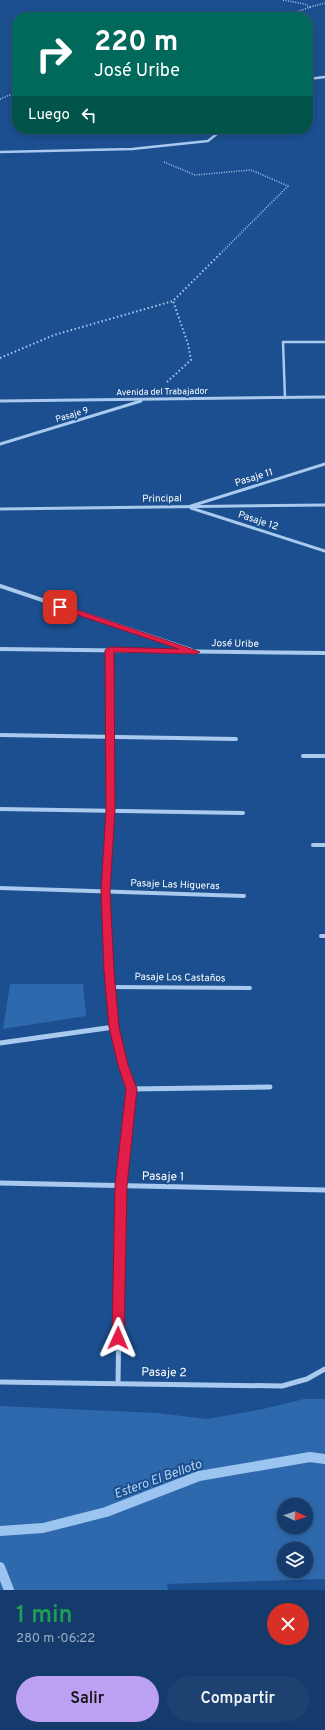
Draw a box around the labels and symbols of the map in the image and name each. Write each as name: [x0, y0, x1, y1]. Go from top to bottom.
street label: Avenida del Trabajador: [116, 386, 208, 398]
street label: Pasaje 9: [54, 405, 90, 425]
street label: Pasaje 11: [233, 466, 275, 490]
street label: Principal: [142, 492, 182, 506]
street label: Pasaje 12: [236, 508, 280, 534]
pin: [43, 590, 77, 624]
street label: José Uribe: [211, 637, 259, 651]
street label: Pasaje Las Higueras: [130, 877, 220, 893]
street label: Pasaje Los Castaños: [134, 971, 226, 985]
street label: Pasaje 1: [142, 1169, 184, 1185]
position arrow: [97, 1317, 139, 1359]
street label: Pasaje 2: [141, 1365, 187, 1381]
water label: Estero El Belloto: [112, 1457, 204, 1503]
north arrow: [277, 1498, 313, 1534]

